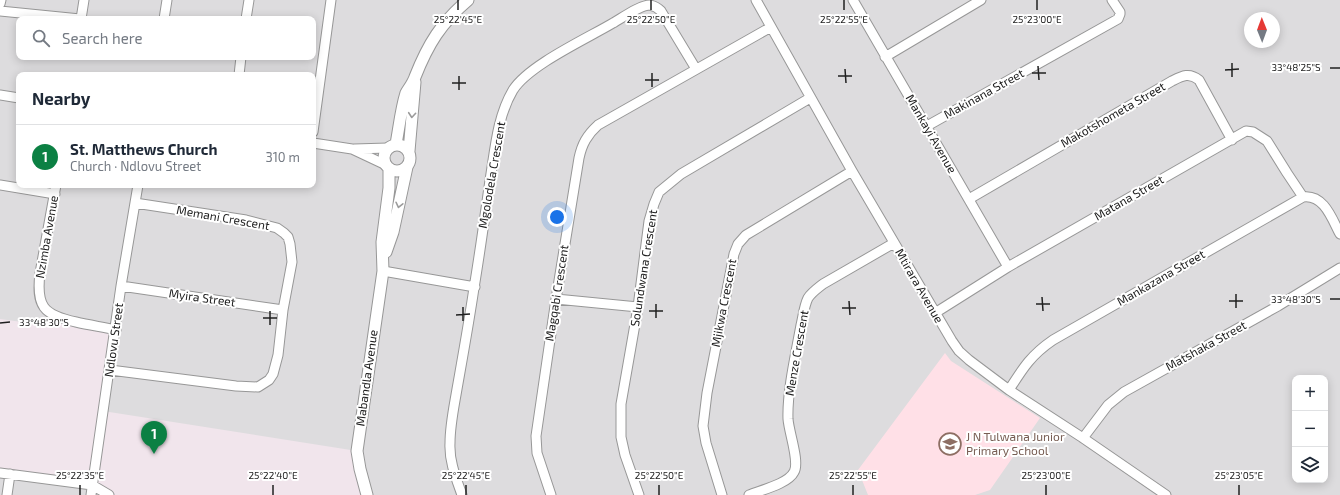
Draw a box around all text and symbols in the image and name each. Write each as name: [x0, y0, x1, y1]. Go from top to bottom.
north arrow: [1244, 12, 1280, 48]
text: 25°22'45"E: [434, 13, 483, 25]
text: 25°22'50"E: [627, 13, 676, 25]
text: 25°22'55"E: [820, 13, 868, 25]
text: 25°23'00"E: [1012, 13, 1062, 25]
search box: [16, 16, 316, 60]
icon: search: [30, 27, 52, 49]
text: Search here: [62, 29, 143, 47]
text: 33°48'25"S: [1271, 61, 1321, 73]
street label: Makinana Street: [941, 65, 1026, 121]
street label: Makotshometa Street: [1058, 78, 1168, 150]
text: Nearby: [32, 88, 90, 108]
street label: Mankayi Avenue: [904, 92, 960, 175]
one-way arrow: [408, 112, 417, 118]
street label: Mgolodela Crescent: [475, 120, 507, 229]
text: St. Matthews Church: [70, 140, 217, 158]
text: 1: [42, 149, 48, 165]
text: 310 m: [265, 149, 300, 165]
text: Church · Ndlovu Street: [70, 158, 201, 174]
street label: Matana Street: [1091, 171, 1166, 223]
street label: Nzimba Avenue: [32, 194, 60, 279]
street label: Memani Crescent: [175, 202, 271, 232]
one-way arrow: [395, 202, 403, 208]
your location: [547, 207, 567, 227]
street label: Solundwana Crescent: [627, 208, 659, 327]
street label: Magqabi Crescent: [541, 243, 571, 342]
street label: Mtirara Avenue: [893, 246, 947, 325]
street label: Mankazana Street: [1114, 246, 1207, 308]
street label: Mjikwa Crescent: [708, 257, 739, 348]
street label: Myira Street: [168, 285, 237, 309]
text: 33°48'30"S: [1271, 293, 1321, 305]
street label: Ndlovu Street: [101, 301, 125, 378]
street label: Menze Crescent: [782, 308, 811, 397]
text: 33°48'30"S: [19, 316, 69, 328]
street label: Matshaka Street: [1163, 317, 1249, 373]
street label: Mabandla Avenue: [352, 329, 380, 427]
map controls: [1292, 375, 1328, 483]
button: +: [1292, 375, 1328, 411]
button: −: [1292, 411, 1328, 447]
pin: 1: [141, 421, 167, 454]
place label: J N Tulwana Junior Primary School: [966, 429, 1065, 457]
school or university icon: J N Tulwana Junior Primary School: [937, 431, 963, 457]
button: layers: [1292, 447, 1328, 483]
text: 25°22'35"E: [56, 469, 104, 481]
text: 25°22'40"E: [248, 469, 298, 481]
text: 25°22'45"E: [442, 469, 491, 481]
text: 25°22'50"E: [635, 469, 684, 481]
text: 25°22'55"E: [829, 469, 877, 481]
text: 25°23'00"E: [1021, 469, 1071, 481]
text: 25°23'05"E: [1215, 469, 1264, 481]

